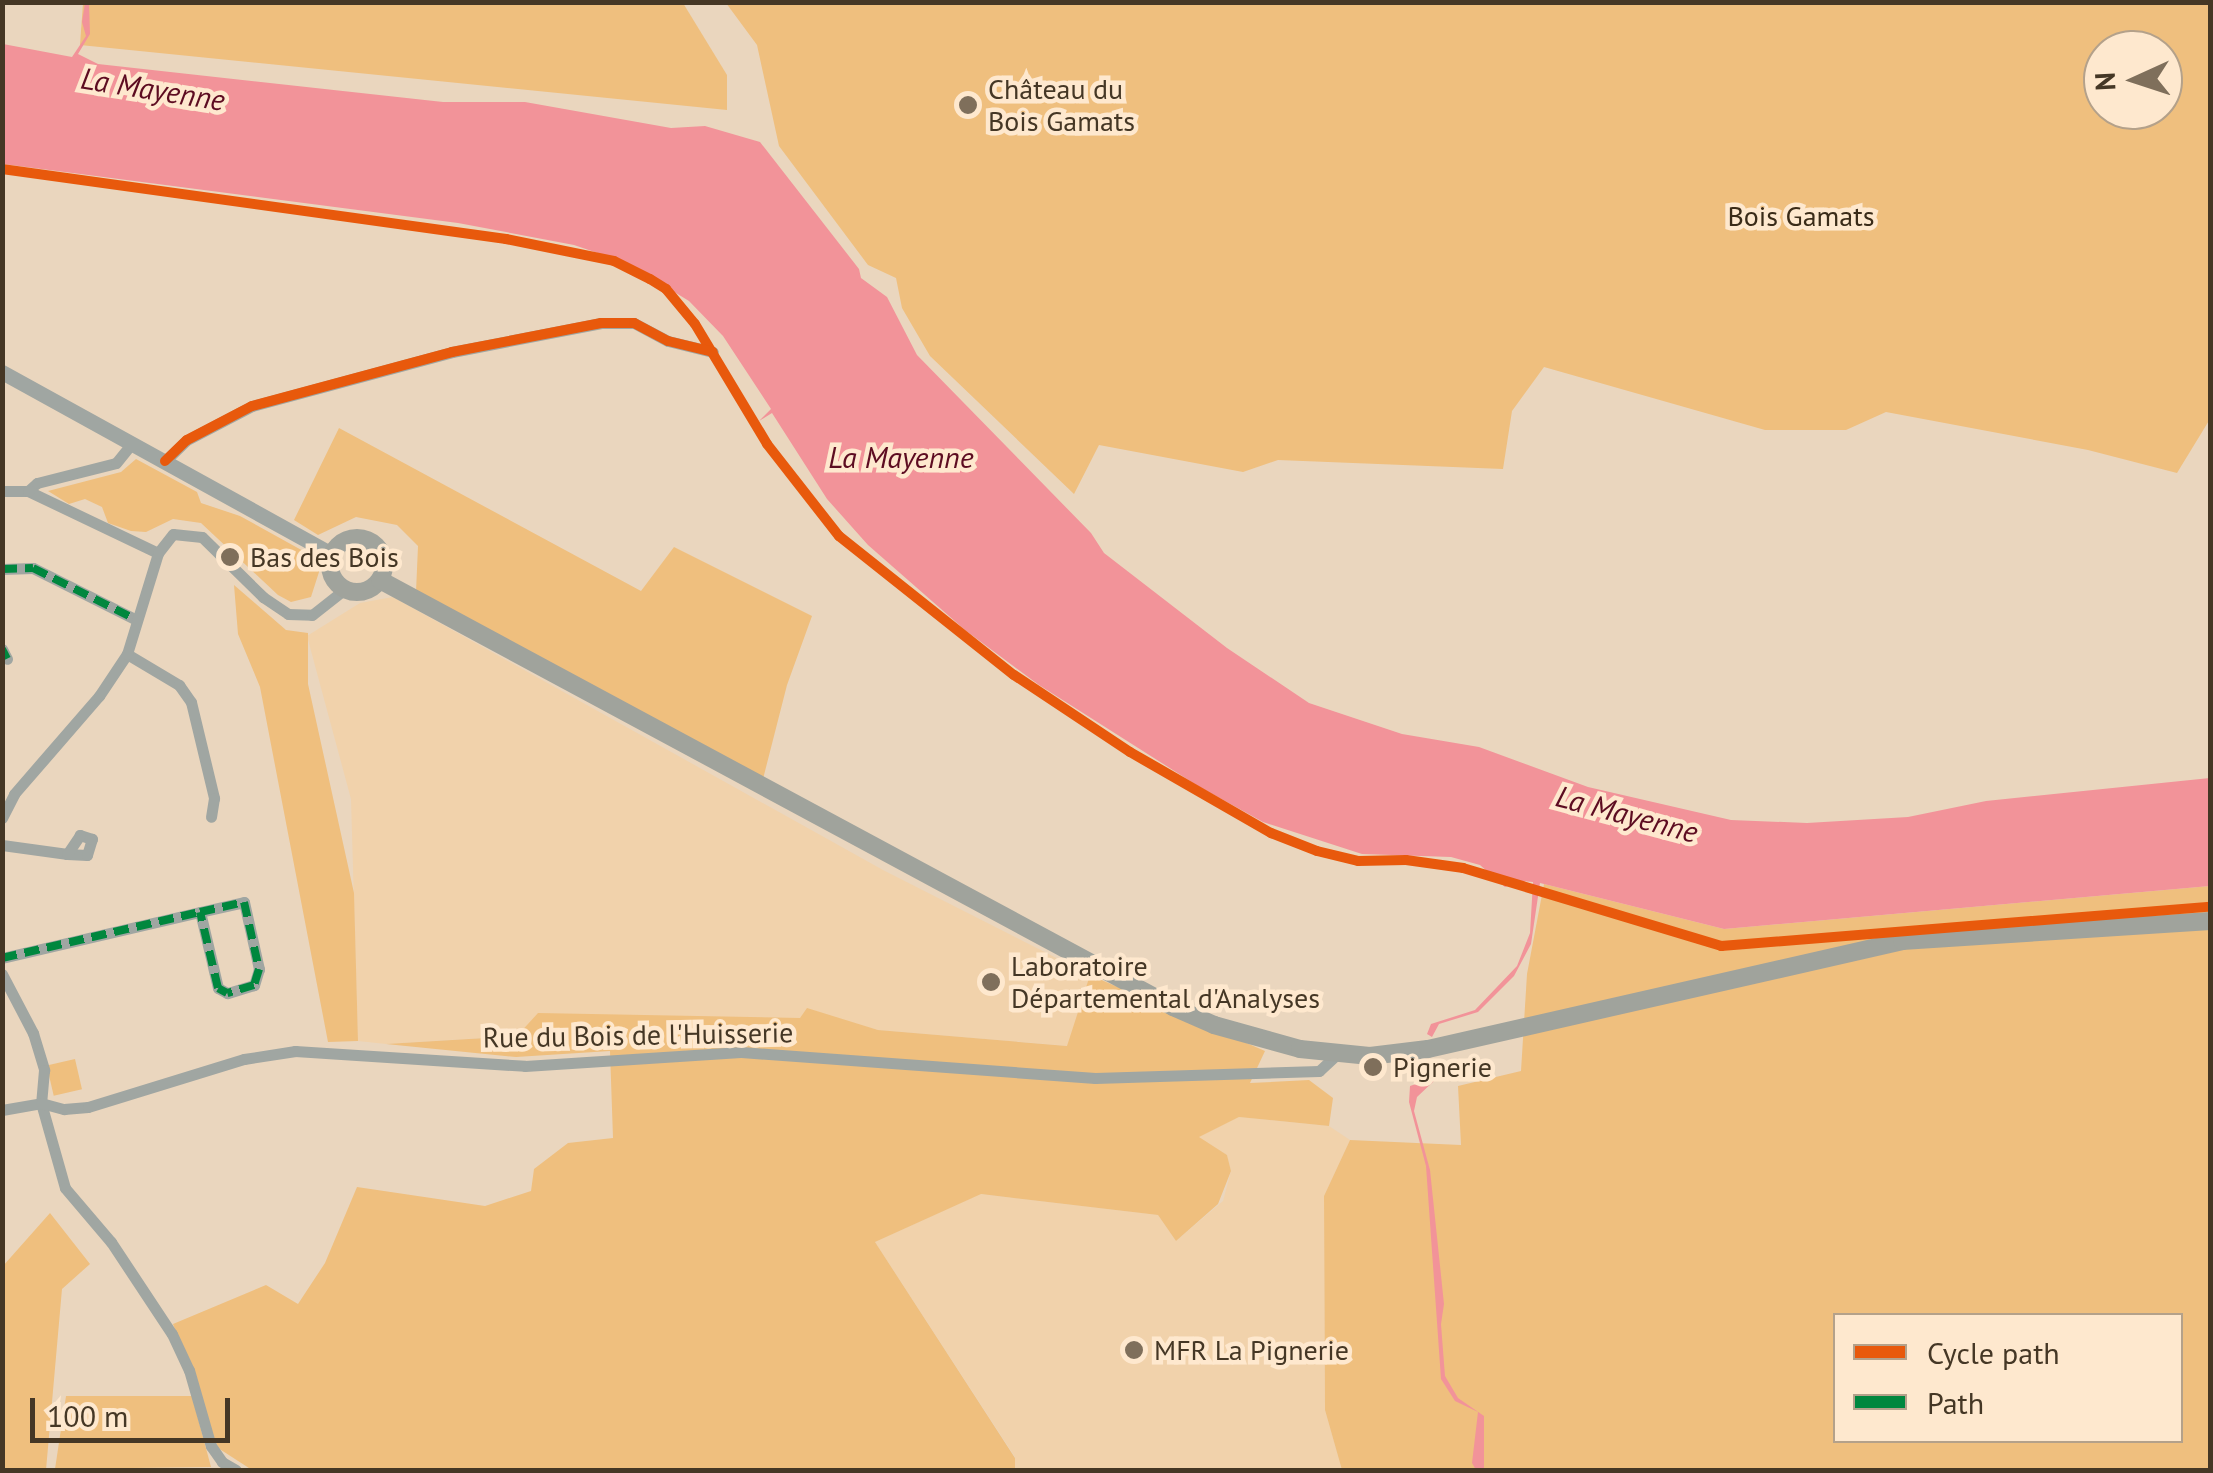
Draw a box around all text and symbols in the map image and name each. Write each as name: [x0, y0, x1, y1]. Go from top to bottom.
north arrow: [2083, 30, 2183, 130]
water label: La Mayenne: [78, 60, 228, 118]
text: N: [2086, 71, 2123, 92]
place label: Château du Bois Gamats: [988, 72, 1135, 138]
marker: Château du Bois Gamats: [957, 94, 979, 116]
park label: Bois Gamats: [1727, 199, 1875, 233]
water label: La Mayenne: [828, 439, 974, 475]
place label: Bas des Bois: [250, 540, 399, 574]
marker: Bas des Bois: [219, 546, 241, 568]
water label: La Mayenne: [1552, 778, 1702, 850]
place label: Laboratoire Départemental d'Analyses: [1011, 949, 1320, 1015]
marker: Laboratoire Départemental d'Analyses: [980, 971, 1002, 993]
street label: Rue du Bois de l'Huisserie: [483, 1015, 793, 1055]
place label: Pignerie: [1393, 1050, 1492, 1084]
marker: Pignerie: [1362, 1056, 1384, 1078]
legend: [1833, 1313, 2183, 1443]
place label: MFR La Pignerie: [1154, 1333, 1349, 1367]
text: Cycle path: [1927, 1333, 2060, 1372]
marker: MFR La Pignerie: [1123, 1339, 1145, 1361]
scale bar: [35, 1378, 235, 1440]
text: Path: [1927, 1383, 1984, 1422]
text: 100 m: [47, 1396, 128, 1435]

